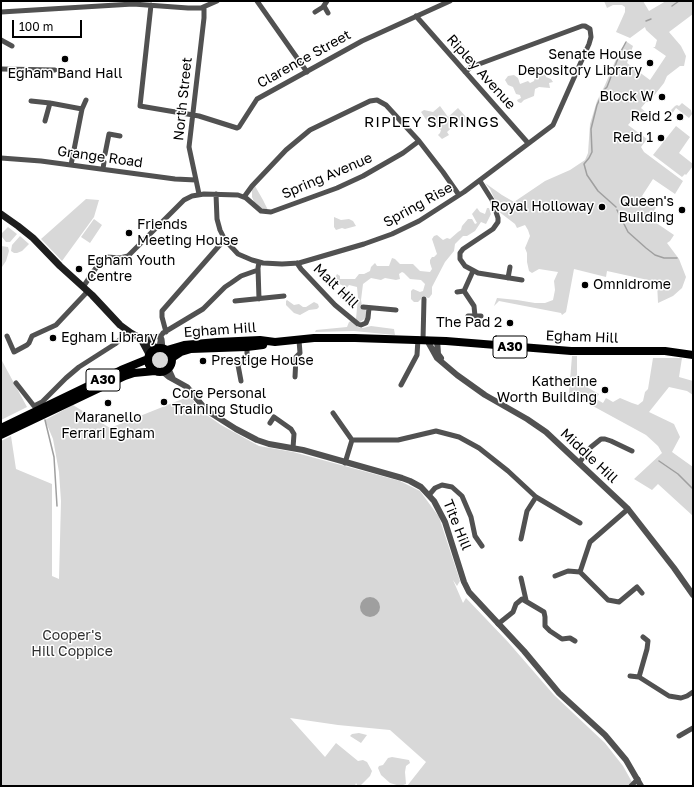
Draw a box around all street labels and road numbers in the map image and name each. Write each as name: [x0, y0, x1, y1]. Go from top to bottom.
street label: Clarence Street: [254, 26, 354, 92]
street label: Ripley Avenue: [443, 31, 519, 113]
street label: North Street: [170, 56, 196, 142]
street label: Grange Road: [56, 143, 144, 171]
street label: Spring Avenue: [279, 149, 375, 203]
street label: Spring Rise: [381, 179, 455, 231]
street label: Malt Hill: [310, 260, 362, 312]
street label: Egham Hill: [183, 319, 257, 341]
street label: Egham Hill: [545, 327, 619, 347]
road number: A30: [493, 336, 527, 358]
road number: A30: [86, 369, 120, 391]
street label: Middle Hill: [557, 425, 621, 487]
street label: Tite Hill: [439, 497, 475, 553]

